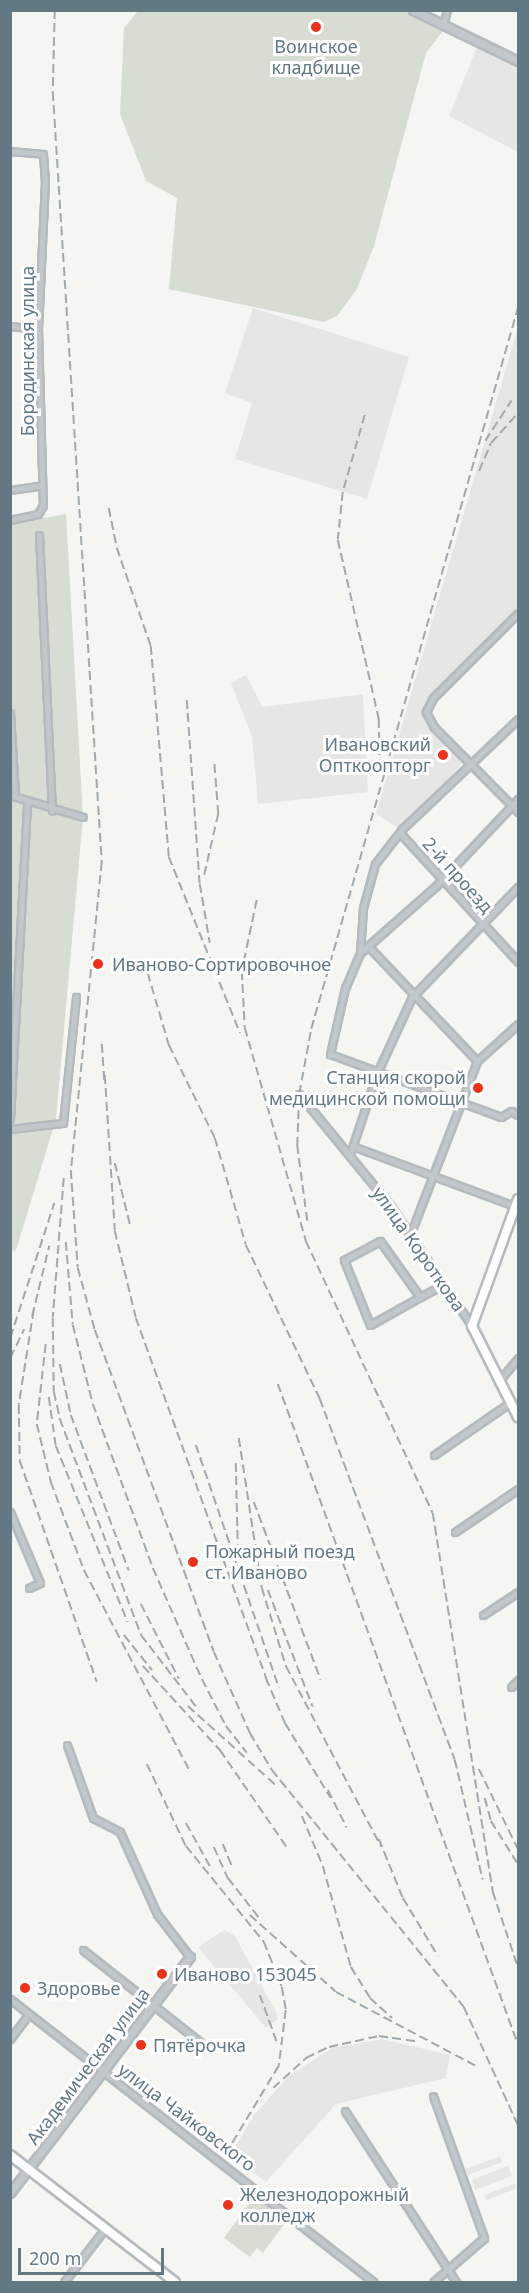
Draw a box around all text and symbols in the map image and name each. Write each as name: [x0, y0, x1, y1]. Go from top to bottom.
marker: Воинское кладбище: [309, 20, 323, 34]
place label: Воинское кладбище: [271, 36, 361, 78]
street label: Бородинская улица: [16, 266, 38, 436]
place label: Ивановский Опткоопторг: [319, 734, 431, 777]
marker: Ивановский Опткоопторг: [436, 748, 450, 762]
street label: 2-й проезд: [418, 833, 498, 917]
place label: Иваново-Сортировочное: [112, 953, 331, 975]
marker: Иваново-Сортировочное: [89, 955, 107, 973]
place label: Станция скорой медицинской помощи: [269, 1067, 466, 1110]
marker: Станция скорой медицинской помощи: [471, 1081, 485, 1095]
street label: улица Короткова: [368, 1183, 470, 1315]
place label: Пожарный поезд ст. Иваново: [205, 1541, 355, 1584]
marker: Пожарный поезд ст. Иваново: [186, 1555, 200, 1569]
place label: Иваново 153045: [174, 1963, 317, 1985]
marker: Иваново 153045: [155, 1967, 169, 1981]
place label: Здоровье: [37, 1977, 121, 1999]
marker: Здоровье: [18, 1981, 32, 1995]
street label: Академическая улица: [22, 1983, 154, 2149]
place label: Пятёрочка: [153, 2034, 246, 2056]
marker: Пятёрочка: [134, 2038, 148, 2052]
street label: улица Чайковского: [114, 2058, 260, 2176]
place label: Железнодорожный колледж: [240, 2184, 409, 2226]
marker: Железнодорожный колледж: [221, 2198, 235, 2212]
scale bar: [21, 2236, 166, 2274]
text: 200 m: [29, 2246, 81, 2270]

